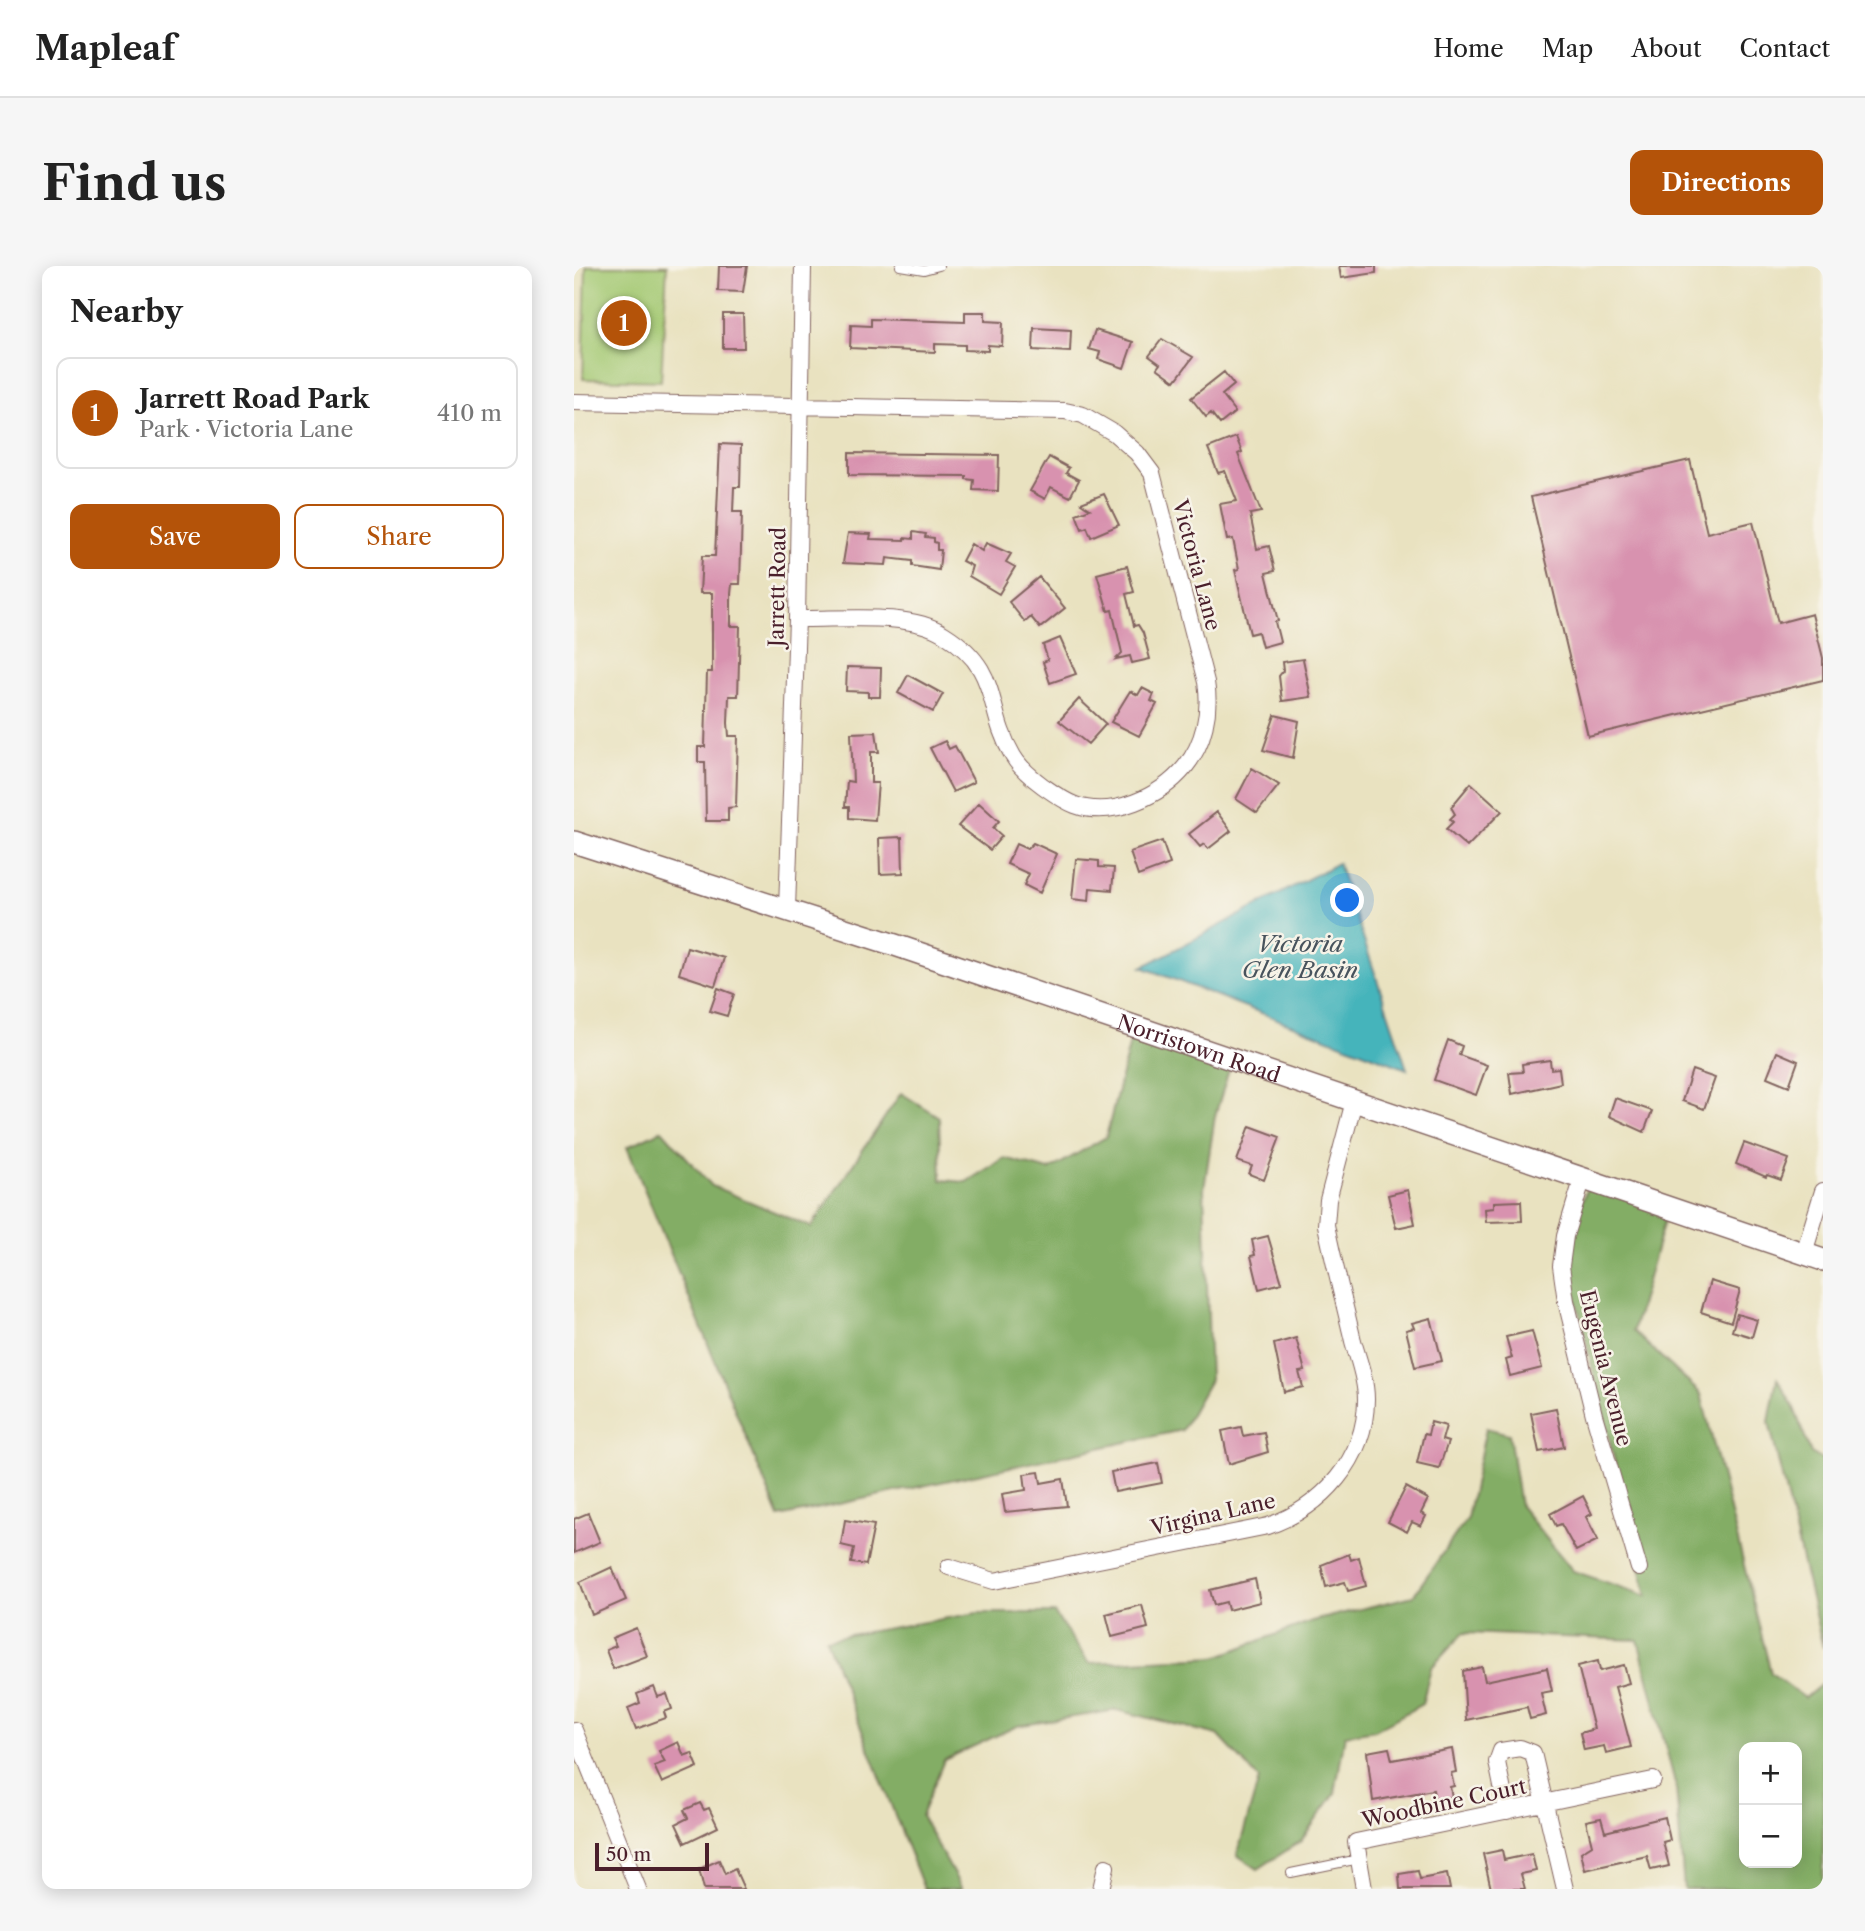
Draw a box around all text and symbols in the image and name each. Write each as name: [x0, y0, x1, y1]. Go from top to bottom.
text: Mapleaf: [35, 28, 175, 69]
text: Home: [1433, 34, 1504, 63]
text: Map: [1542, 34, 1593, 63]
text: About: [1631, 34, 1702, 63]
text: Contact: [1740, 34, 1830, 63]
button: Directions: [1630, 150, 1823, 215]
text: Find us: [42, 152, 226, 213]
text: Nearby: [70, 293, 183, 330]
pin: 1: [601, 297, 647, 349]
text: Jarrett Road Park: [139, 383, 369, 415]
text: 1: [90, 399, 100, 427]
text: 410 m: [437, 399, 502, 427]
text: Park · Victoria Lane: [139, 415, 353, 443]
street label: Victoria Lane: [1167, 496, 1226, 633]
button: Save: [70, 504, 280, 569]
button: Share: [294, 504, 504, 569]
street label: Jarrett Road: [763, 527, 791, 650]
your location: [1330, 883, 1364, 917]
water label: Victoria Glen Basin: [1242, 930, 1358, 984]
street label: Norristown Road: [1114, 1009, 1284, 1087]
street label: Eugenia Avenue: [1575, 1287, 1637, 1449]
street label: Virgina Lane: [1147, 1488, 1278, 1541]
map controls: [1739, 1742, 1802, 1868]
button: +: [1739, 1742, 1802, 1805]
street label: Woodbine Court: [1358, 1773, 1529, 1833]
button: −: [1739, 1805, 1802, 1868]
scale bar: [595, 1840, 709, 1872]
text: 50 m: [606, 1843, 651, 1866]

